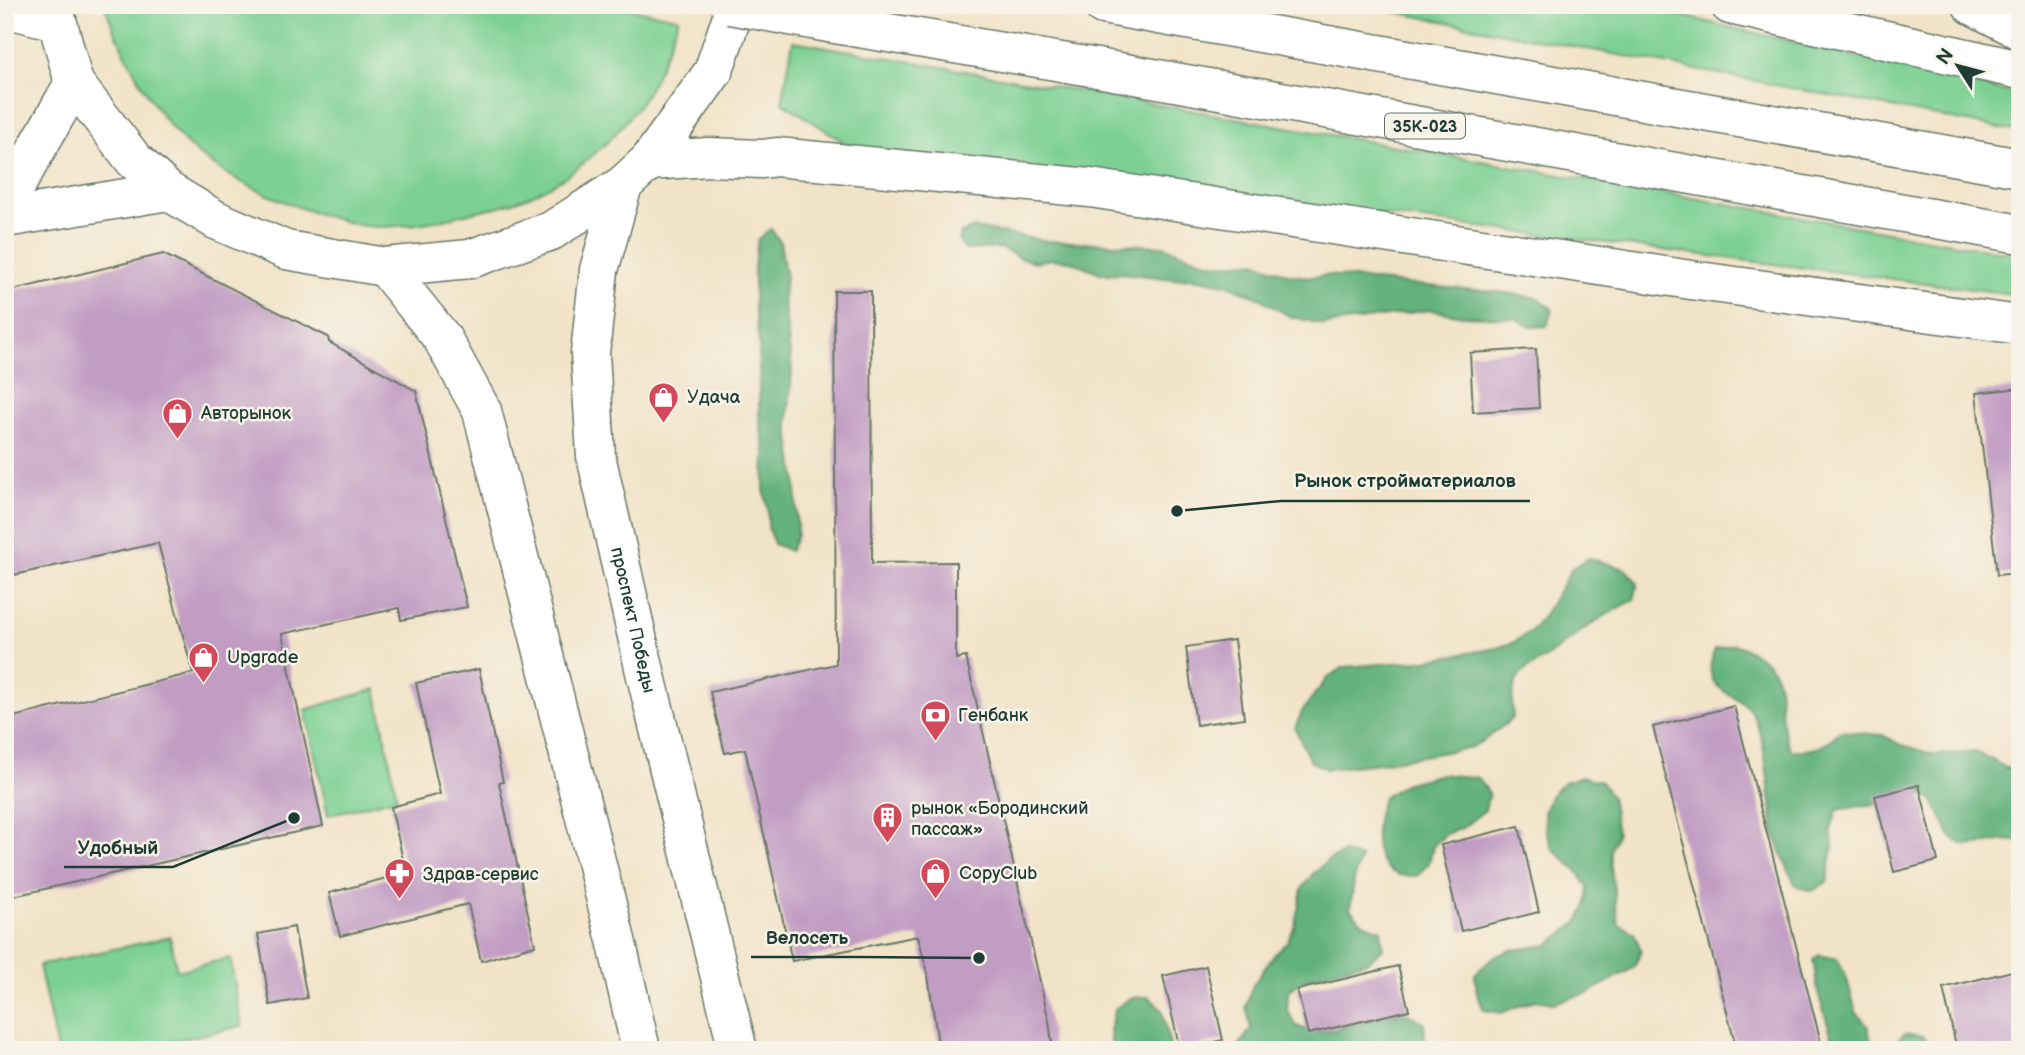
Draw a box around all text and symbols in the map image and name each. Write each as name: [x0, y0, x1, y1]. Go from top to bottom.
north arrow: [1924, 32, 1994, 102]
text: N: [1932, 44, 1959, 69]
road number: 35К-023: [1385, 114, 1465, 138]
shop icon: Удача: [647, 380, 681, 424]
place label: Удача: [687, 387, 741, 408]
shop icon: Авторынок: [161, 396, 195, 440]
place label: Авторынок: [200, 403, 291, 424]
callout: Рынок стройматериалов: [1281, 461, 1530, 501]
text: Рынок стройматериалов: [1294, 470, 1517, 493]
street label: проспект Победы: [606, 545, 660, 695]
shop icon: Upgrade: [187, 640, 221, 684]
place label: Upgrade: [227, 647, 299, 668]
bank icon: Генбанк: [918, 698, 952, 742]
place label: Генбанк: [958, 705, 1029, 726]
place label: рынок «Бородинский пассаж»: [911, 798, 1088, 840]
building icon: рынок «Бородинский пассаж»: [871, 801, 905, 845]
callout: Удобный: [64, 827, 173, 867]
text: Удобный: [78, 837, 158, 860]
shop icon: CopyClub: [919, 856, 953, 900]
pharmacy icon: Здрав-сервис: [383, 857, 417, 901]
place label: CopyClub: [959, 863, 1037, 884]
place label: Здрав-сервис: [423, 864, 539, 885]
callout: Велосеть: [751, 917, 862, 957]
text: Велосеть: [766, 927, 849, 950]

